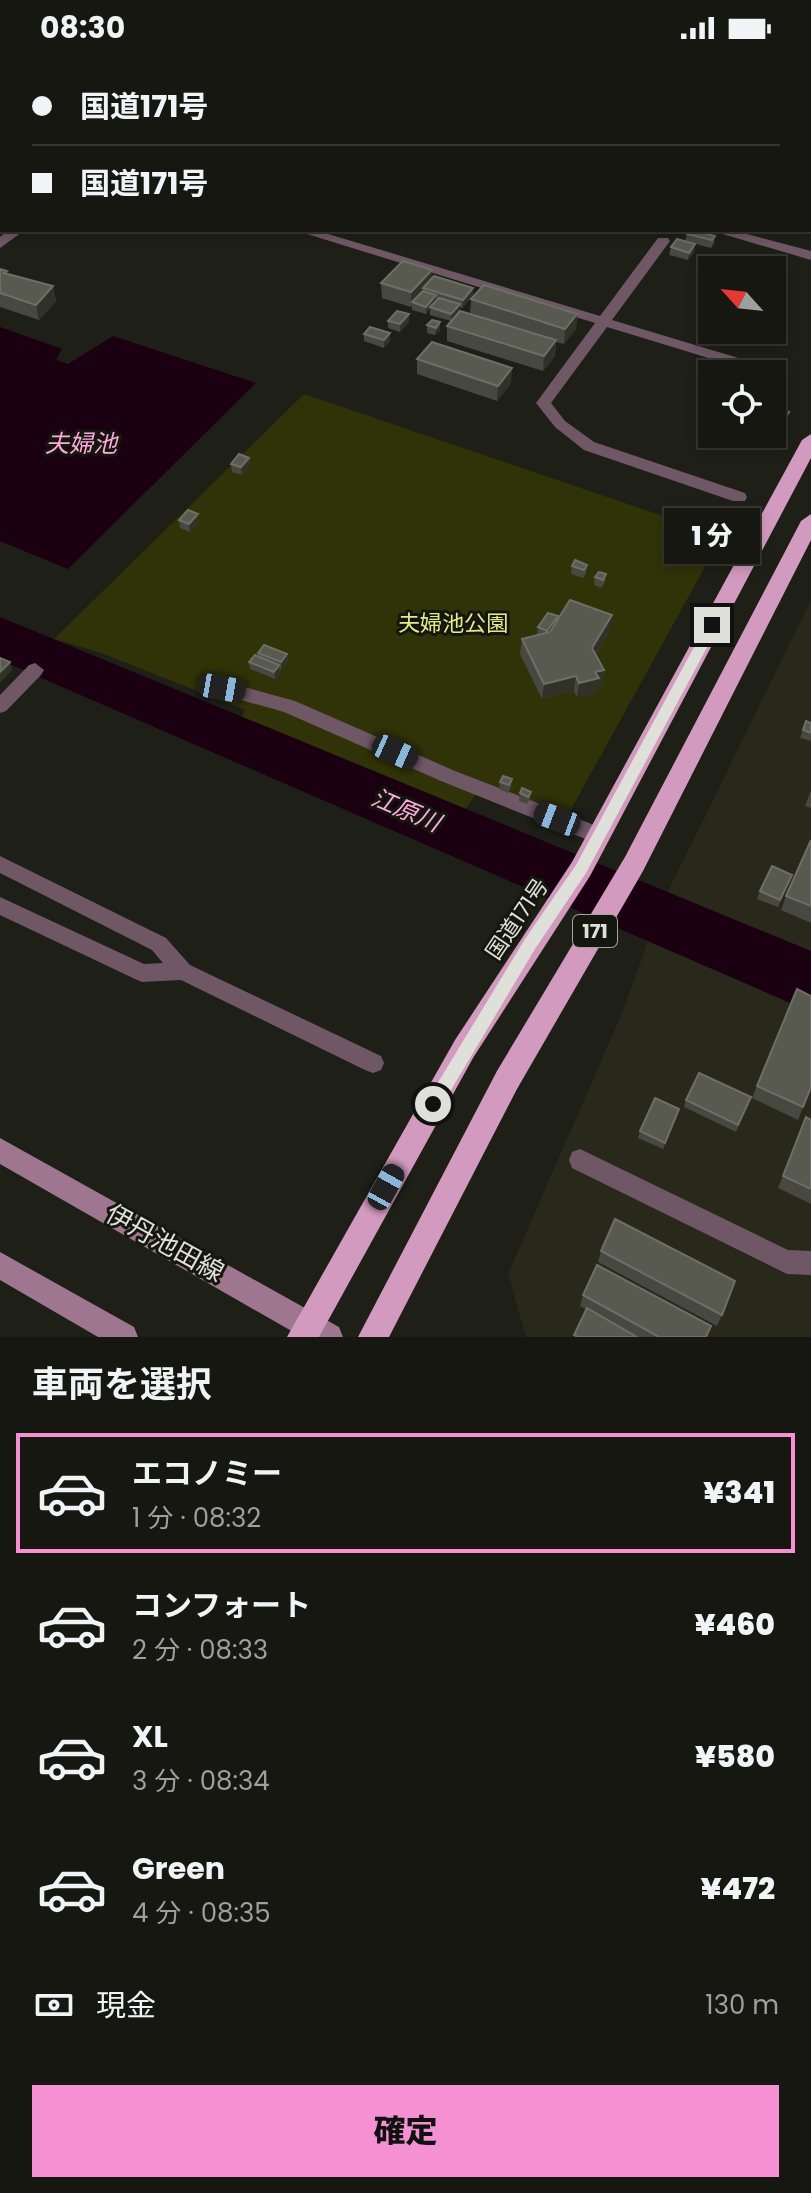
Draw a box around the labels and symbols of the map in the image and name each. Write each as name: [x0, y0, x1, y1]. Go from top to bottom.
north arrow: [698, 256, 786, 344]
water label: 夫婦池: [45, 427, 119, 460]
callout: 1 分: [664, 509, 760, 565]
route end: [694, 607, 730, 643]
park label: 夫婦池公園: [398, 608, 508, 639]
car: [196, 672, 248, 704]
car: [368, 731, 422, 773]
water label: 江原川: [366, 781, 448, 840]
car: [530, 799, 584, 839]
street label: 国道171号: [478, 872, 556, 966]
road number: 171: [573, 915, 617, 947]
route start: [415, 1086, 451, 1122]
car: [364, 1160, 408, 1214]
street label: 伊丹池田線: [99, 1196, 231, 1290]

